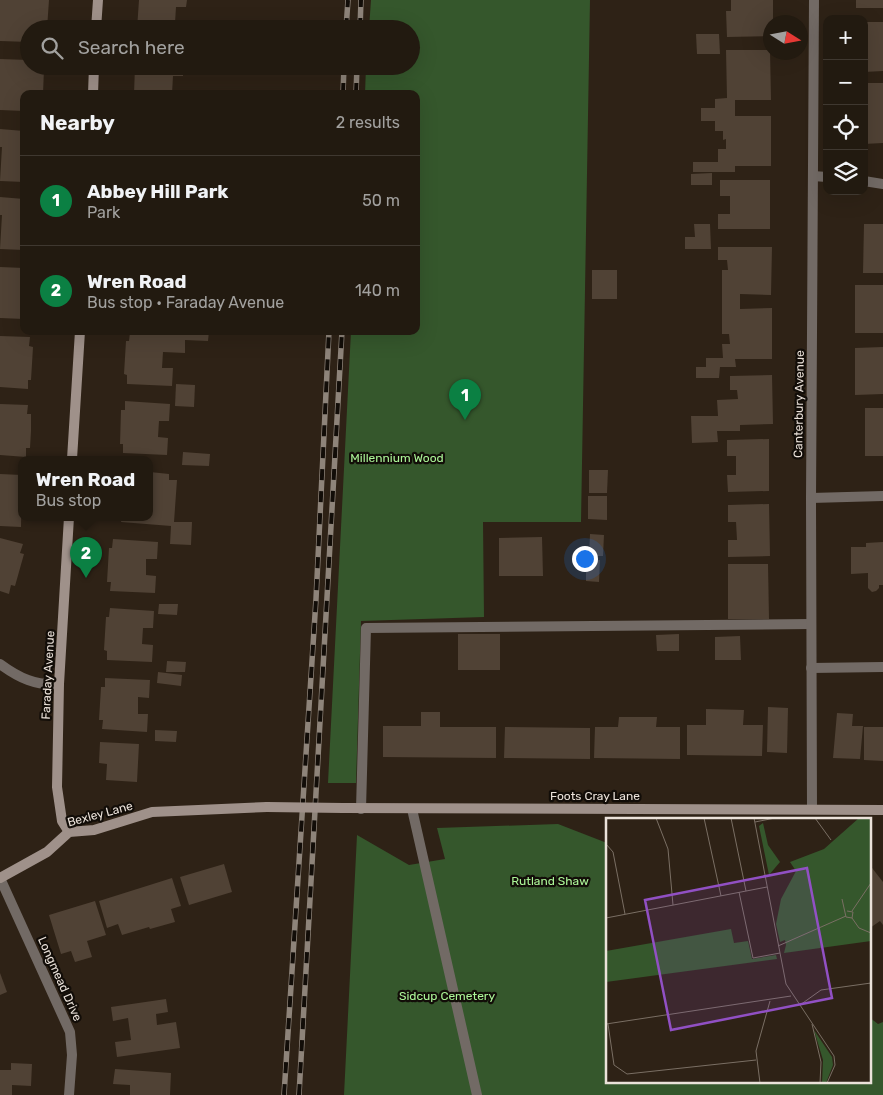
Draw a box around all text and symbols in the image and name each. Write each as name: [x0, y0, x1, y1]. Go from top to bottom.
north arrow: [763, 15, 808, 60]
map controls: [823, 15, 868, 195]
button: +: [823, 15, 868, 60]
search box: [20, 20, 420, 75]
icon: search: [38, 34, 66, 62]
text: Search here: [78, 36, 185, 59]
button: −: [823, 60, 868, 105]
button: locate: [823, 105, 868, 150]
text: Nearby: [40, 110, 115, 135]
text: 2 results: [336, 113, 400, 132]
button: layers: [823, 150, 868, 195]
text: Abbey Hill Park: [87, 180, 228, 203]
text: 1: [52, 191, 60, 210]
text: 50 m: [362, 191, 400, 210]
text: Park: [87, 203, 120, 222]
text: Wren Road: [87, 270, 187, 293]
text: 2: [51, 281, 61, 300]
text: 140 m: [355, 281, 400, 300]
text: Bus stop · Faraday Avenue: [87, 293, 284, 312]
street label: Canterbury Avenue: [791, 350, 807, 458]
pin: 1: [449, 379, 481, 420]
park label: Millennium Wood: [350, 451, 444, 465]
popup: [18, 456, 153, 521]
text: Wren Road: [36, 468, 135, 491]
text: Bus stop: [36, 491, 101, 510]
pin: 2: [70, 537, 102, 578]
your location: [572, 546, 598, 572]
street label: Faraday Avenue: [39, 630, 57, 720]
street label: Foots Cray Lane: [550, 789, 640, 803]
street label: Bexley Lane: [66, 798, 134, 829]
inset map: [606, 818, 870, 1082]
park label: Rutland Shaw: [511, 874, 589, 888]
street label: Longmead Drive: [35, 935, 85, 1024]
park label: Sidcup Cemetery: [399, 989, 495, 1003]

